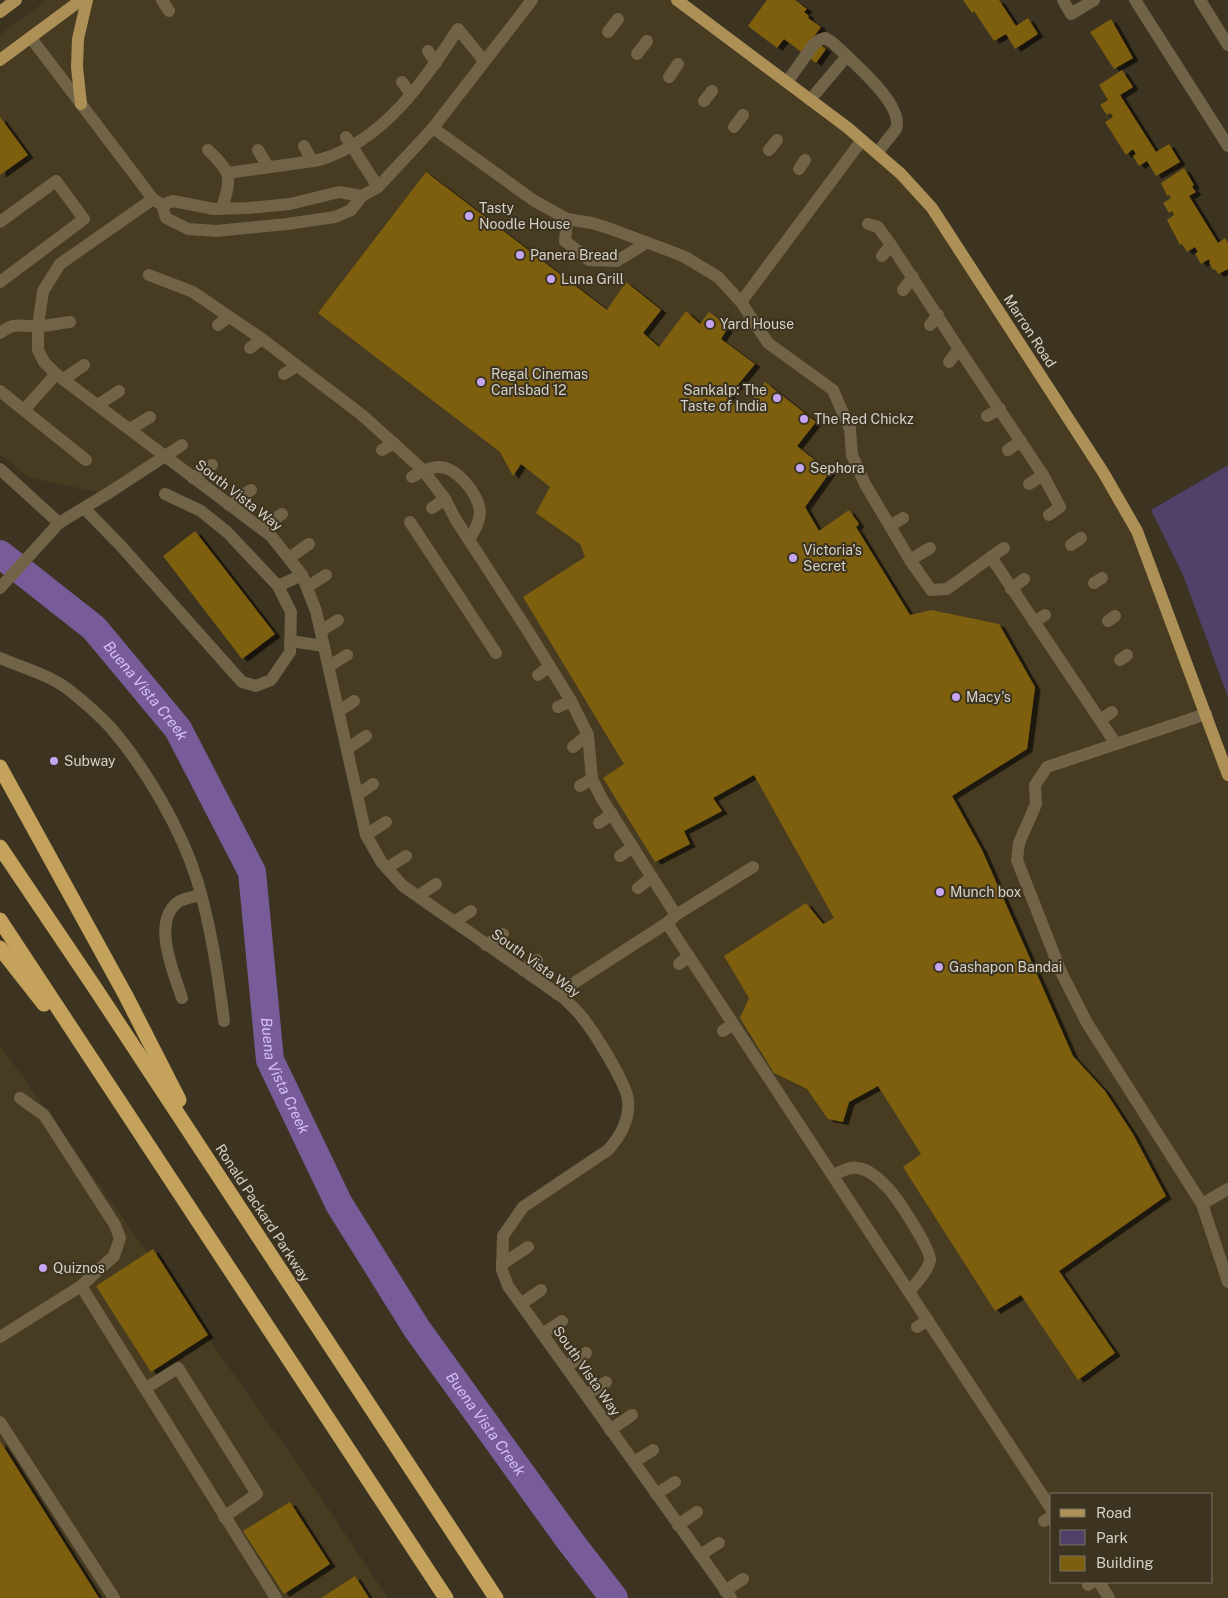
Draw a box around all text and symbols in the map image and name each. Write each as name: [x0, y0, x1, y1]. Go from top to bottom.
place label: Tasty Noodle House: [479, 200, 571, 232]
marker: Tasty Noodle House: [463, 210, 475, 222]
place label: Panera Bread: [530, 247, 618, 263]
marker: Panera Bread: [514, 249, 526, 261]
place label: Luna Grill: [561, 271, 624, 287]
marker: Luna Grill: [545, 273, 557, 285]
street label: Marron Road: [1001, 292, 1059, 370]
place label: Yard House: [720, 316, 794, 332]
marker: Yard House: [704, 318, 716, 330]
place label: Regal Cinemas Carlsbad 12: [491, 366, 588, 398]
marker: Regal Cinemas Carlsbad 12: [475, 376, 487, 388]
place label: Sankalp: The Taste of India: [680, 382, 767, 414]
marker: Sankalp: The Taste of India: [771, 392, 783, 404]
place label: The Red Chickz: [814, 411, 914, 427]
marker: The Red Chickz: [798, 413, 810, 425]
street label: South Vista Way: [192, 456, 286, 534]
place label: Sephora: [810, 460, 865, 476]
marker: Sephora: [794, 462, 806, 474]
place label: Victoria's Secret: [803, 542, 862, 574]
marker: Victoria's Secret: [787, 552, 799, 564]
water label: Buena Vista Creek: [100, 637, 192, 744]
place label: Macy's: [966, 689, 1011, 705]
marker: Macy's: [950, 691, 962, 703]
place label: Subway: [64, 753, 116, 769]
marker: Subway: [48, 755, 60, 767]
place label: Munch box: [950, 884, 1021, 900]
marker: Munch box: [934, 886, 946, 898]
street label: South Vista Way: [489, 925, 584, 1001]
place label: Gashapon Bandai: [949, 959, 1062, 975]
marker: Gashapon Bandai: [933, 961, 945, 973]
water label: Buena Vista Creek: [258, 1017, 313, 1137]
street label: Ronald Packard Parkway: [212, 1141, 314, 1285]
place label: Quiznos: [53, 1260, 105, 1276]
marker: Quiznos: [37, 1262, 49, 1274]
street label: South Vista Way: [550, 1323, 624, 1419]
water label: Buena Vista Creek: [443, 1369, 529, 1479]
legend: [1050, 1493, 1213, 1583]
text: Road: [1096, 1504, 1132, 1521]
text: Park: [1096, 1529, 1128, 1546]
text: Building: [1096, 1554, 1154, 1571]

